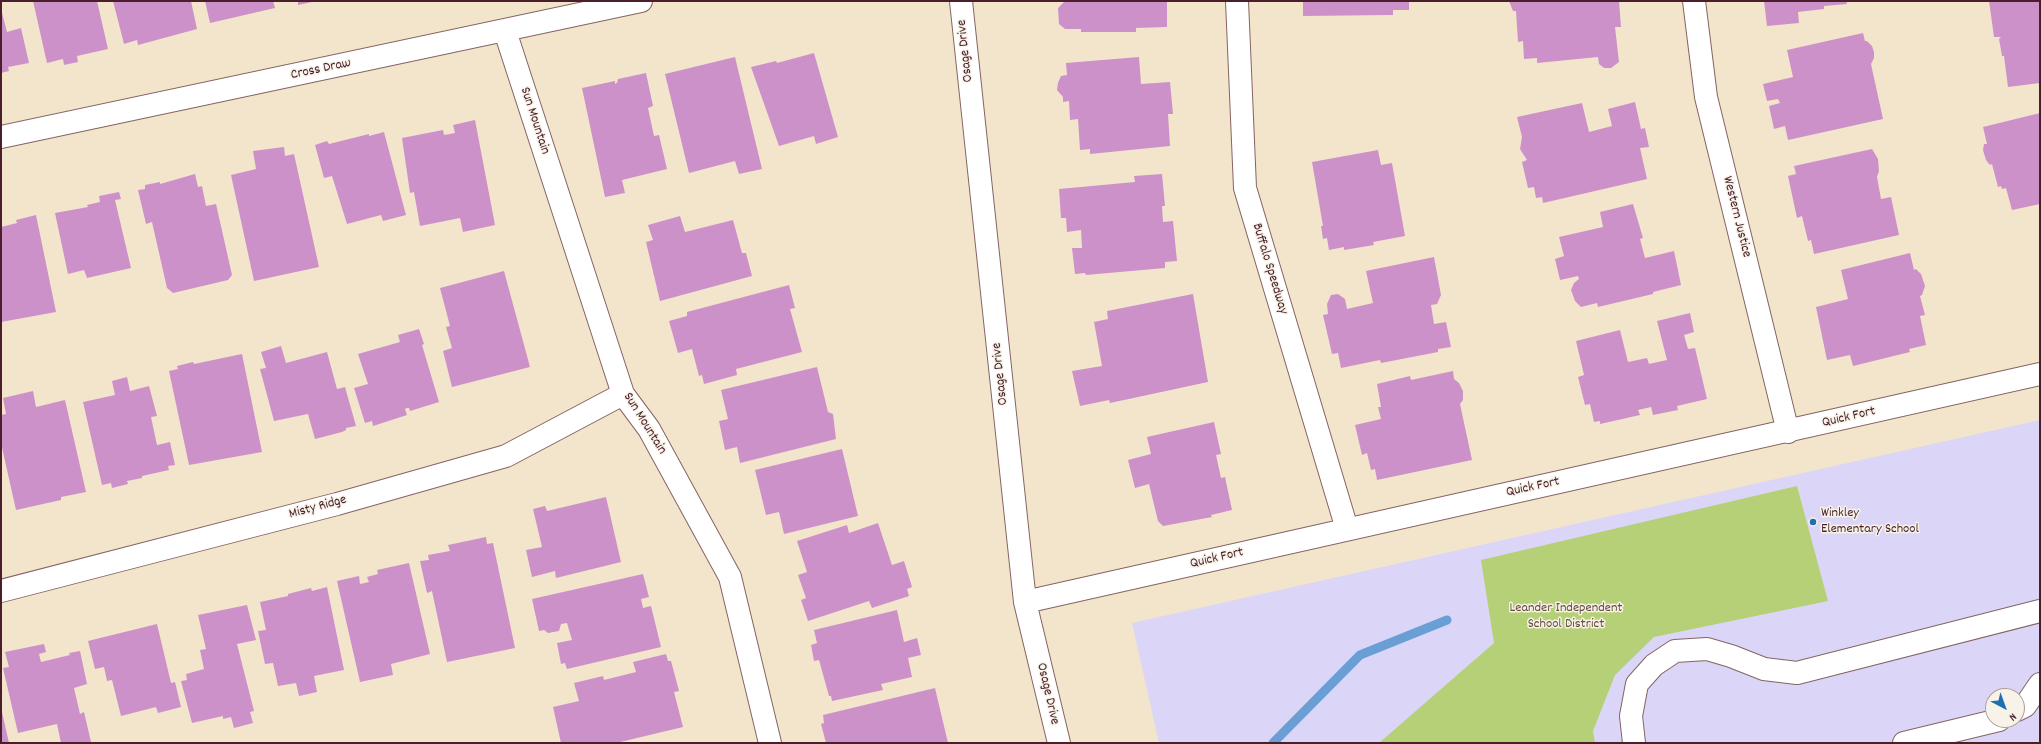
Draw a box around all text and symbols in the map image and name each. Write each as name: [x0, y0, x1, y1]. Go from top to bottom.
street label: Osage Drive: [954, 19, 978, 83]
street label: Cross Draw: [289, 55, 353, 85]
street label: Sun Mountain: [515, 85, 553, 157]
street label: Western Justice: [1718, 175, 1754, 259]
street label: Buffalo Speedway: [1247, 221, 1291, 317]
street label: Osage Drive: [989, 342, 1013, 406]
street label: Sun Mountain: [618, 390, 670, 458]
street label: Quick Fort: [1821, 404, 1877, 432]
street label: Quick Fort: [1505, 474, 1561, 502]
street label: Misty Ridge: [287, 492, 349, 524]
place label: Winkley Elementary School: [1821, 506, 1919, 538]
marker: Winkley Elementary School: [1808, 517, 1818, 527]
street label: Quick Fort: [1189, 545, 1245, 573]
park label: Leander Independent School District: [1509, 601, 1623, 634]
street label: Osage Drive: [1032, 661, 1062, 727]
north arrow: [1985, 688, 2025, 728]
text: N: [2005, 708, 2020, 724]

